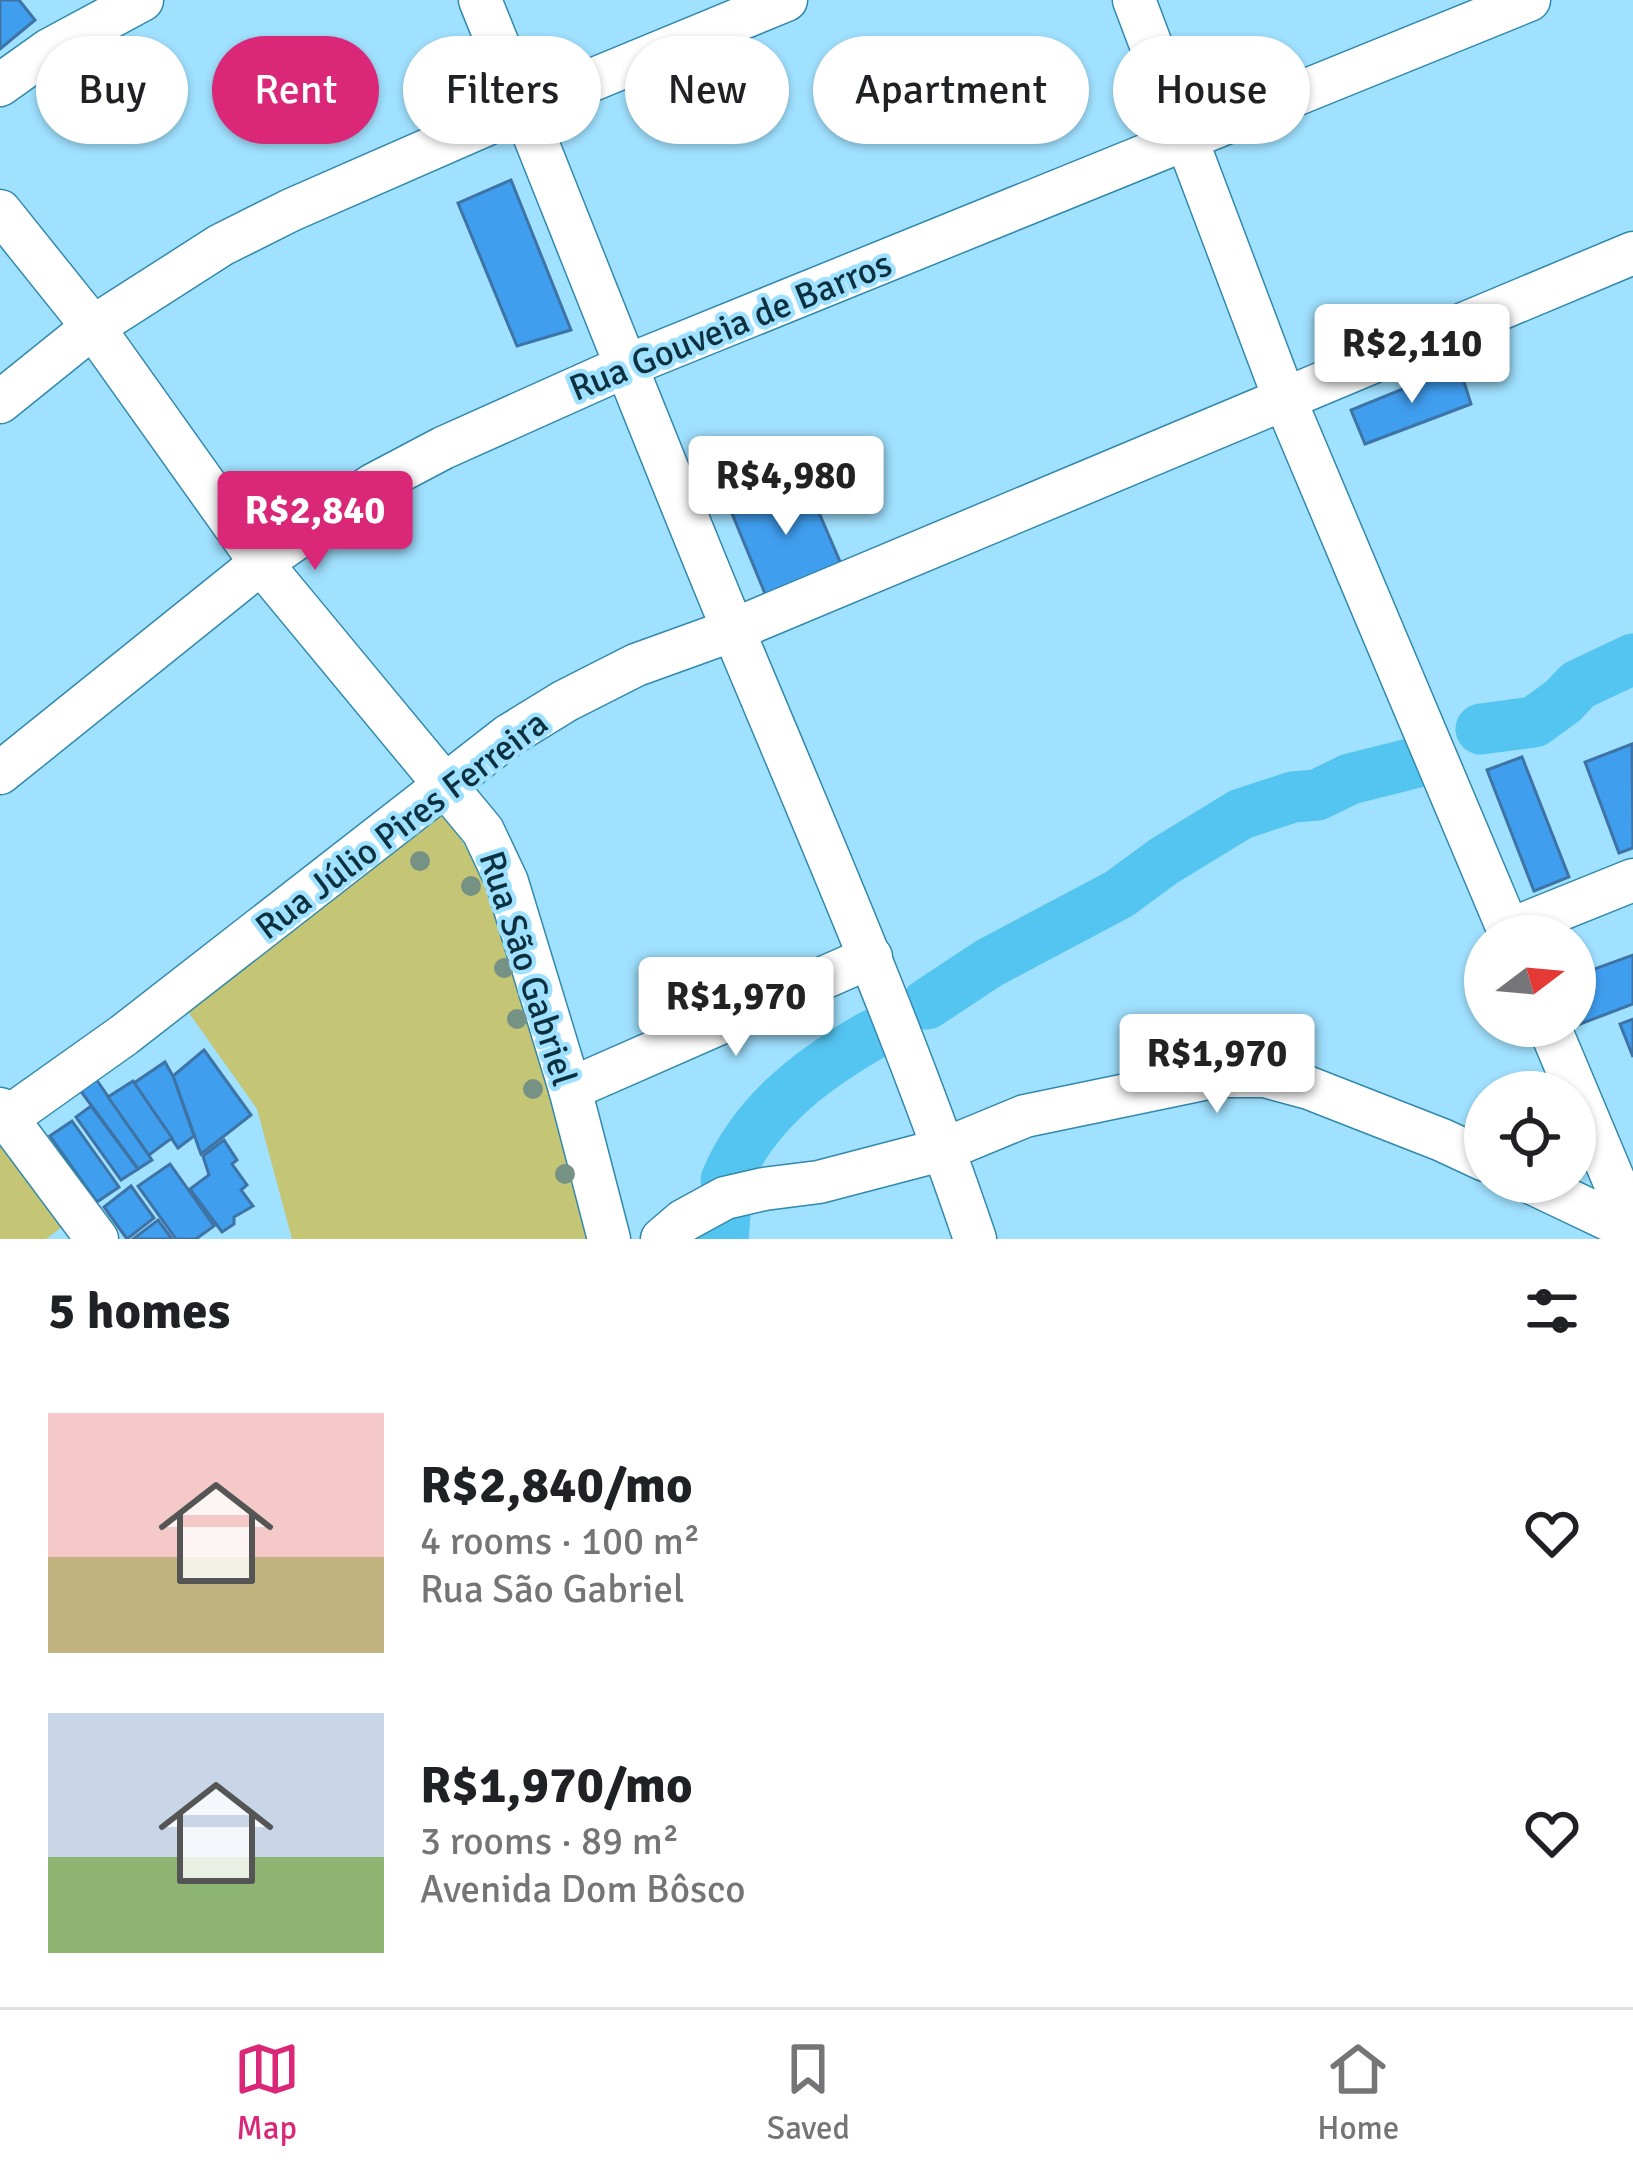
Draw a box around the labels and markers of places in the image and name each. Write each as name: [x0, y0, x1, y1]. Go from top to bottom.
pin: R$2,110: [1301, 304, 1523, 406]
pin: R$4,980: [675, 436, 897, 538]
pin: R$2,840: [204, 471, 426, 573]
pin: R$1,970: [625, 957, 847, 1059]
pin: R$1,970: [1106, 1014, 1328, 1116]

